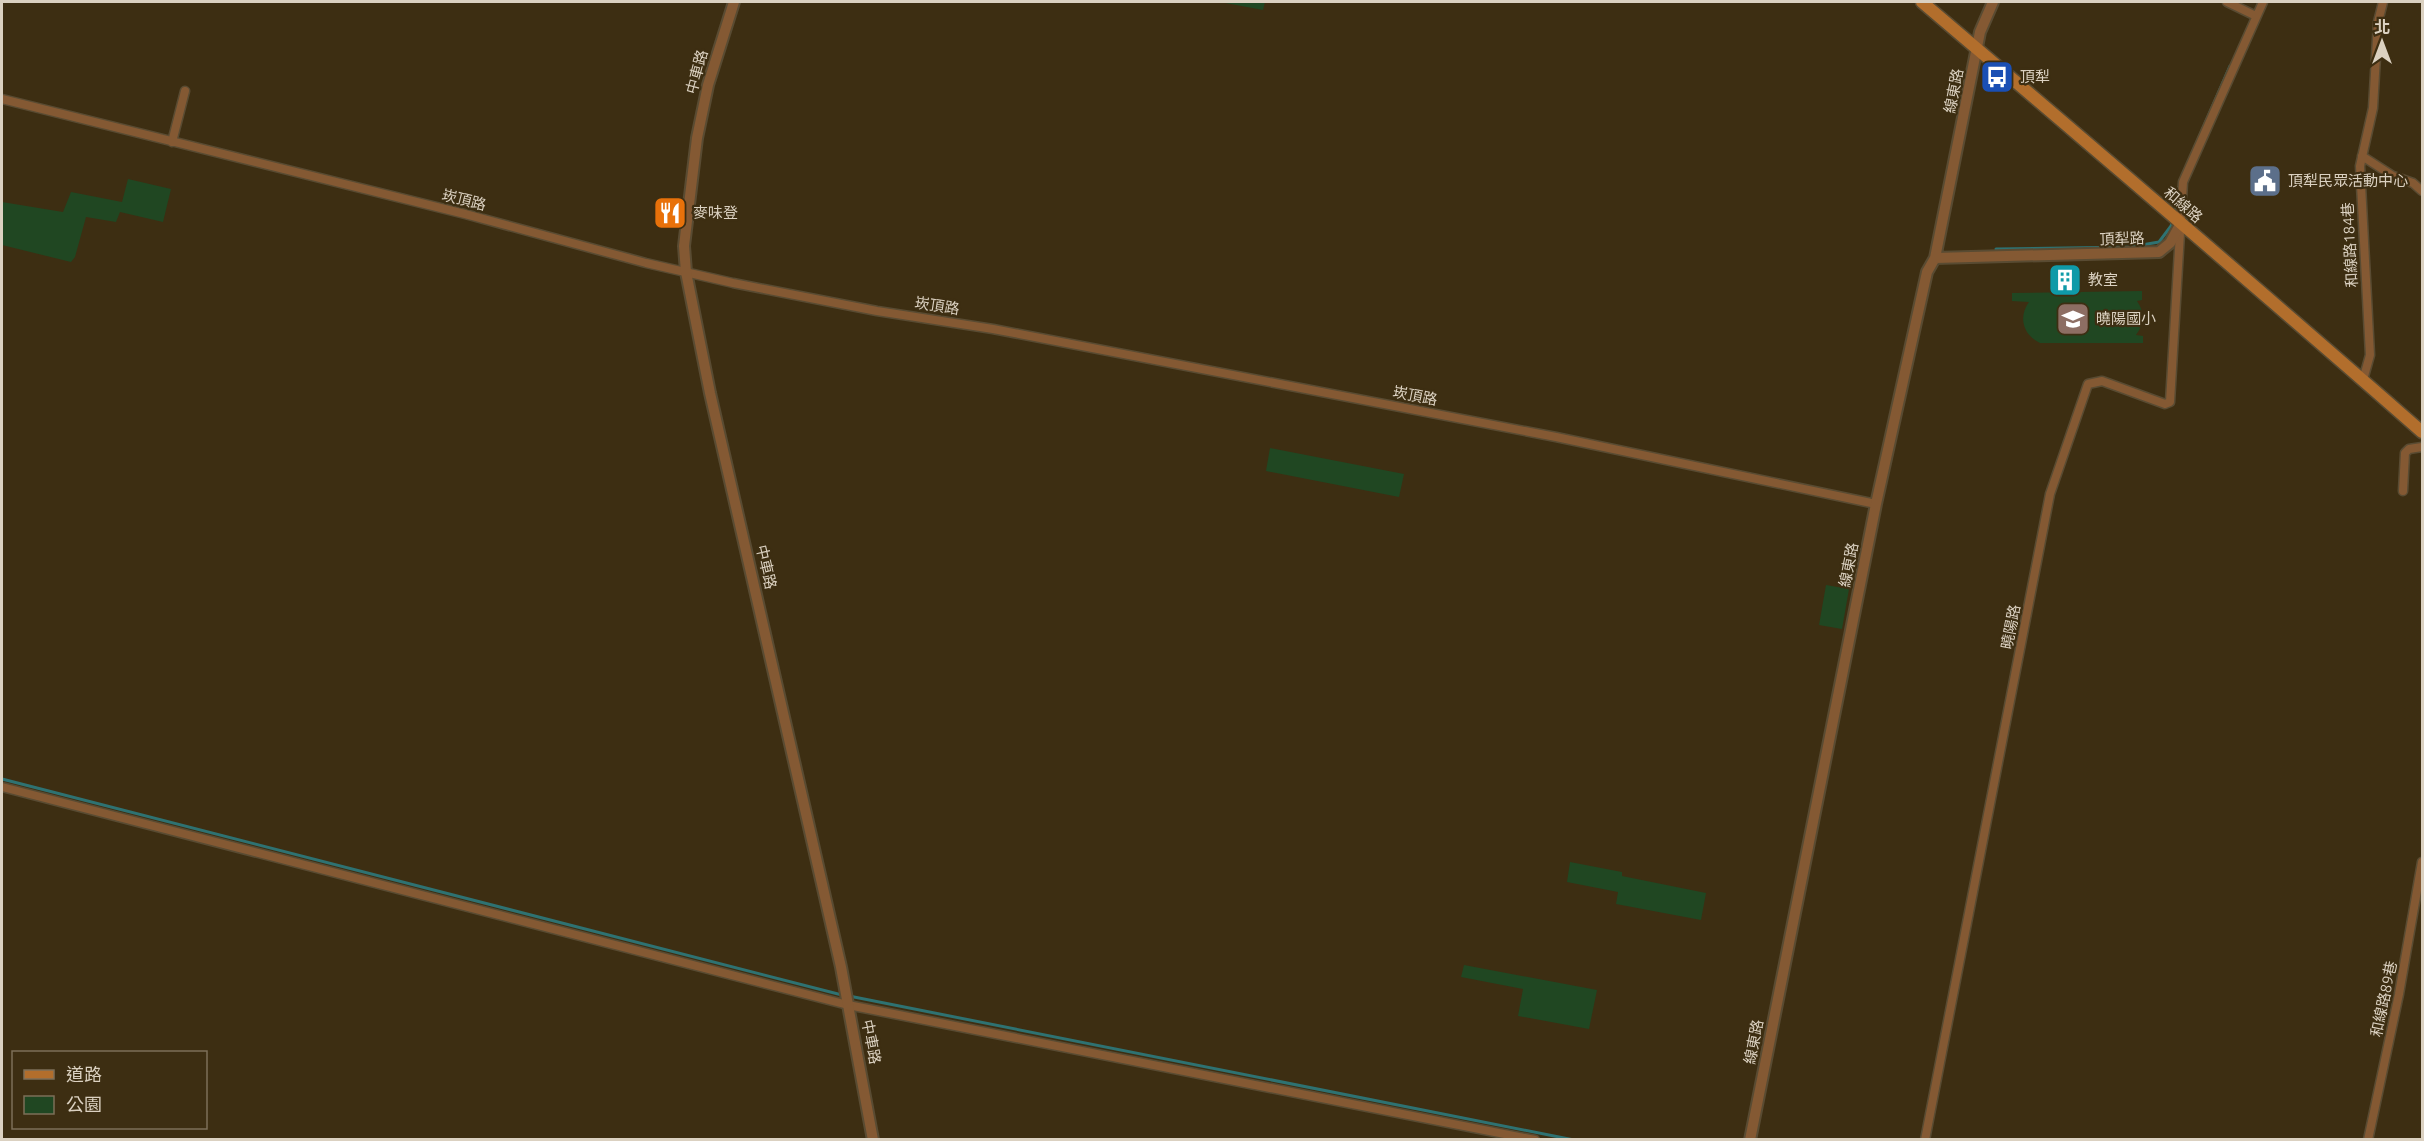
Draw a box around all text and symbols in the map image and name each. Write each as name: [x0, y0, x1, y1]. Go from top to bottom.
north arrow: [2352, 12, 2412, 72]
text: 北: [2374, 18, 2390, 36]
street label: 中車路: [682, 48, 711, 96]
bus stop icon: 頂犁: [1979, 59, 2015, 95]
street label: 線東路: [1941, 67, 1966, 115]
place label: 頂犁: [2020, 68, 2050, 85]
public building icon: 頂犁民眾活動中心: [2247, 163, 2283, 199]
place label: 頂犁民眾活動中心: [2288, 172, 2408, 189]
street label: 和線路: [2161, 183, 2206, 226]
street label: 崁頂路: [440, 186, 488, 213]
restaurant icon: 麥味登: [652, 195, 688, 231]
street label: 和線路184巷: [2339, 202, 2360, 288]
place label: 麥味登: [693, 204, 738, 221]
street label: 頂犁路: [2099, 229, 2145, 248]
building icon: 教室: [2047, 262, 2083, 298]
place label: 教室: [2088, 271, 2118, 288]
street label: 崁頂路: [914, 294, 961, 317]
school or university icon: 曉陽國小: [2055, 301, 2091, 337]
place label: 曉陽國小: [2096, 310, 2156, 327]
street label: 崁頂路: [1391, 383, 1439, 408]
street label: 線東路: [1836, 541, 1861, 589]
street label: 中車路: [753, 543, 780, 591]
street label: 曉陽路: [1998, 603, 2023, 651]
street label: 和線路89巷: [2367, 960, 2400, 1038]
street label: 中車路: [859, 1018, 884, 1066]
street label: 線東路: [1741, 1018, 1766, 1066]
legend: [12, 1051, 207, 1129]
text: 道路: [66, 1064, 102, 1084]
text: 公園: [66, 1094, 102, 1114]

